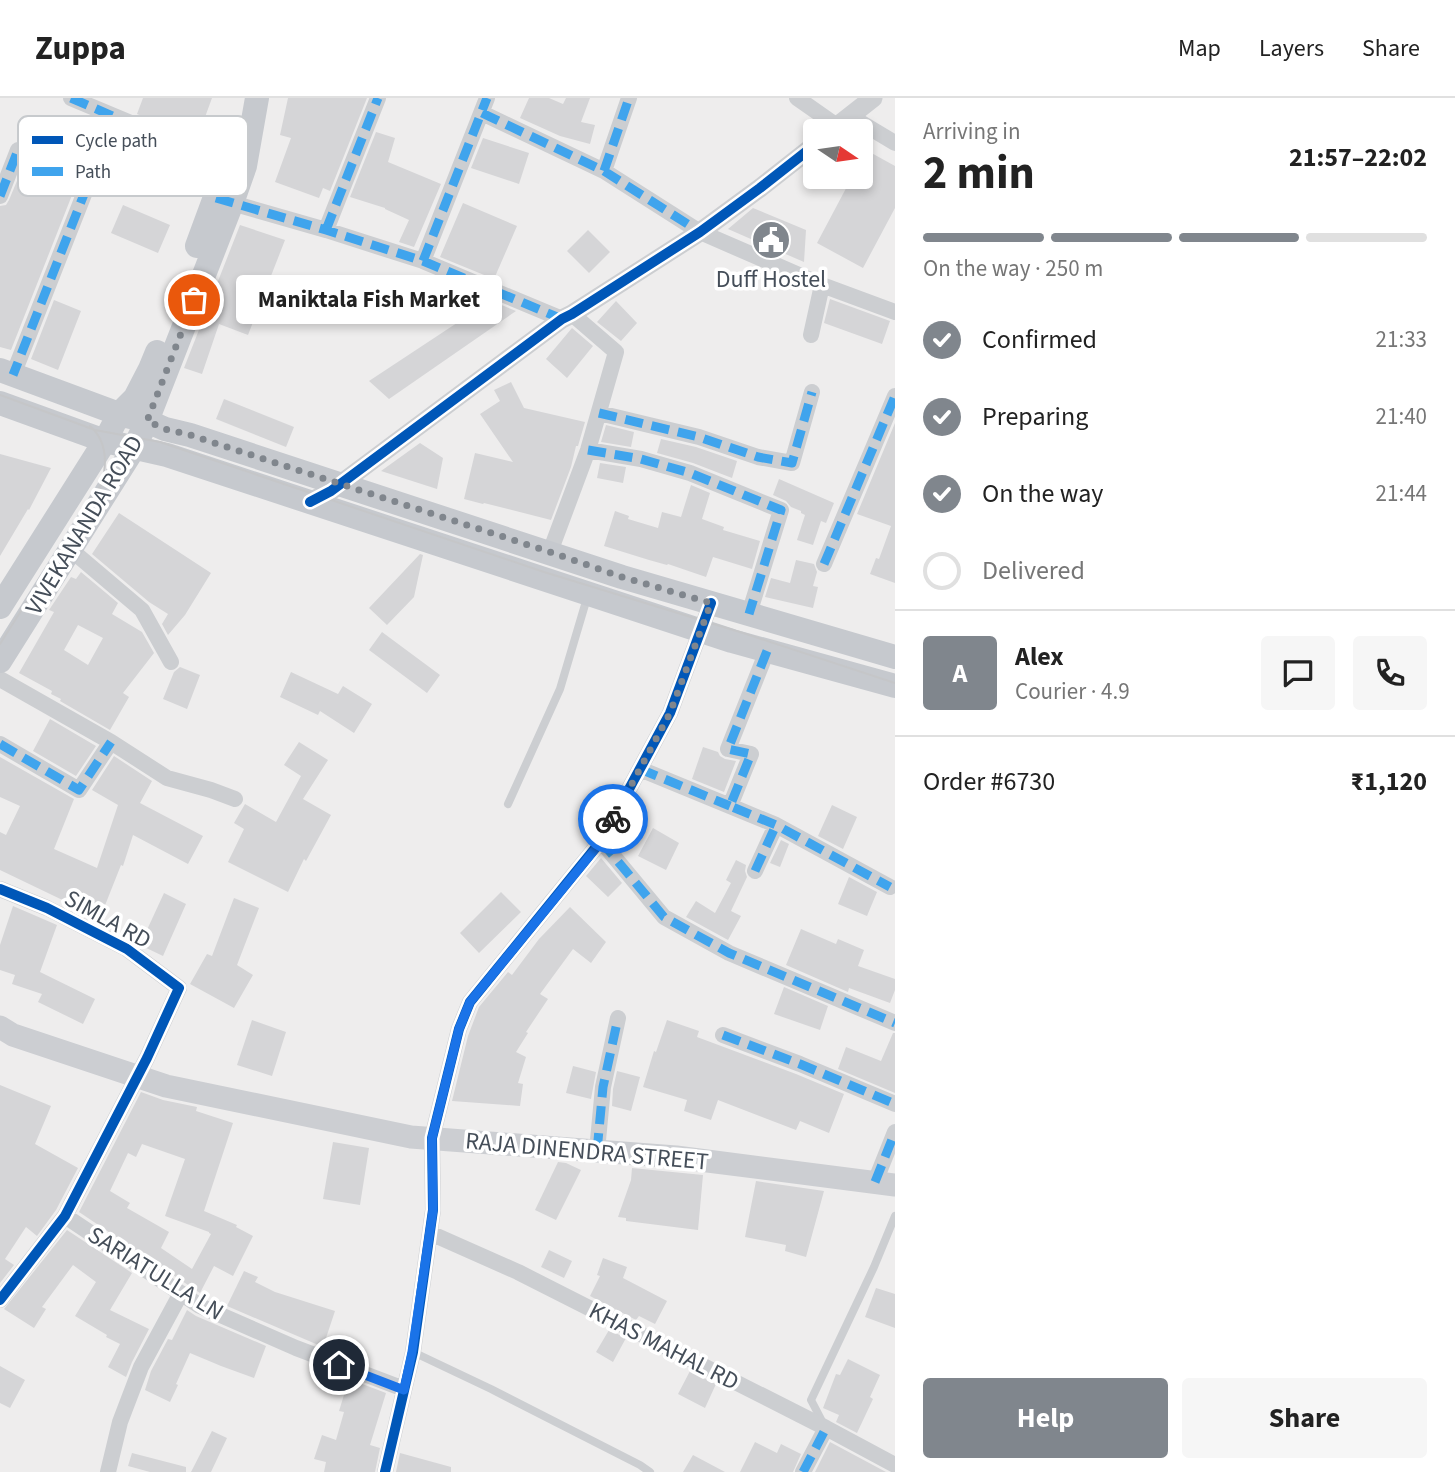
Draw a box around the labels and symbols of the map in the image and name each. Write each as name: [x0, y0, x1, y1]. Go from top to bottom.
legend: [18, 116, 248, 196]
north arrow: [803, 119, 873, 189]
text: Cycle path: [75, 128, 157, 155]
text: Path: [75, 159, 111, 186]
public building icon: Duff Hostel: [750, 219, 792, 261]
place label: Duff Hostel: [716, 262, 826, 297]
pin: [164, 270, 224, 330]
callout: Maniktala Fish Market: [236, 276, 502, 325]
street label: VIVEKANANDA ROAD: [17, 429, 152, 622]
courier: [578, 784, 648, 854]
street label: SIMLA RD: [58, 881, 158, 958]
street label: RAJA DINENDRA STREET: [464, 1123, 710, 1180]
street label: SARIATULLA LN: [81, 1218, 230, 1329]
street label: KHAS MAHAL RD: [583, 1294, 745, 1399]
pin: [309, 1335, 369, 1395]

